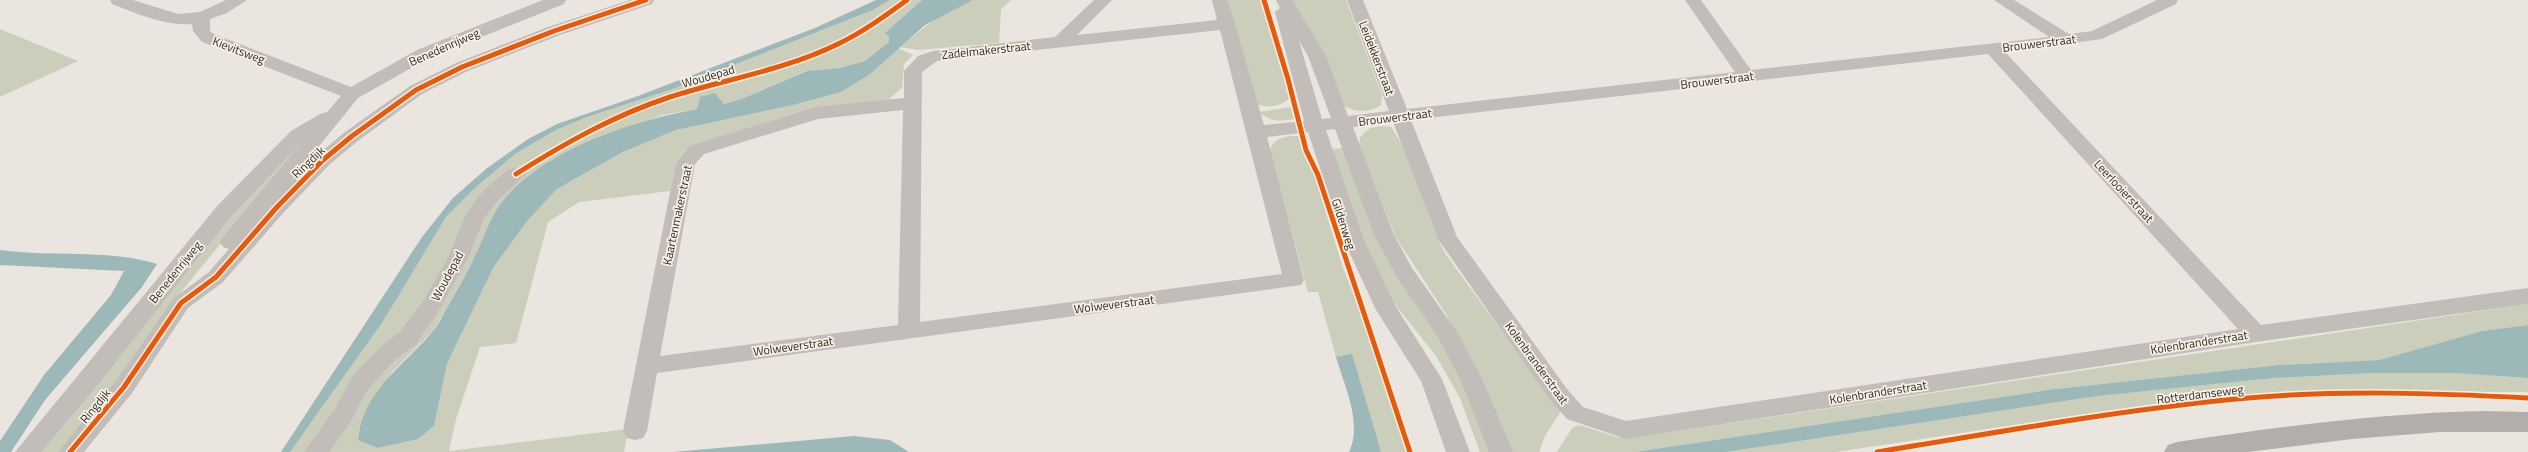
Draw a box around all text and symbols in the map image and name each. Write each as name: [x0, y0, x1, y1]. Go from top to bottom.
street label: Leidekkerstraat: [1354, 18, 1400, 99]
street label: Benedenrijweg: [406, 23, 482, 71]
street label: Brouwerstraat: [2001, 29, 2077, 57]
street label: Kievitsweg: [210, 31, 268, 69]
street label: Zadelmakerstraat: [940, 36, 1032, 64]
street label: Woudepad: [679, 59, 737, 93]
street label: Brouwerstraat: [1679, 66, 1755, 94]
street label: Brouwerstraat: [1357, 103, 1433, 131]
street label: Ringdijk: [287, 141, 329, 183]
street label: Leerlooierstraat: [2090, 155, 2159, 227]
street label: Kaartenmakerstraat: [657, 162, 697, 267]
street label: Gildenweg: [1327, 196, 1361, 252]
street label: Benedenrijweg: [144, 237, 206, 307]
street label: Woudepad: [426, 248, 468, 304]
street label: Wolweverstraat: [1073, 290, 1156, 318]
street label: Kolenbranderstraat: [1501, 318, 1574, 409]
street label: Kolenbranderstraat: [2149, 325, 2250, 359]
street label: Wolweverstraat: [752, 331, 835, 361]
street label: Kolenbranderstraat: [1828, 375, 1929, 409]
street label: Rotterdamseweg: [2155, 379, 2245, 409]
street label: Ringdijk: [75, 384, 115, 428]

